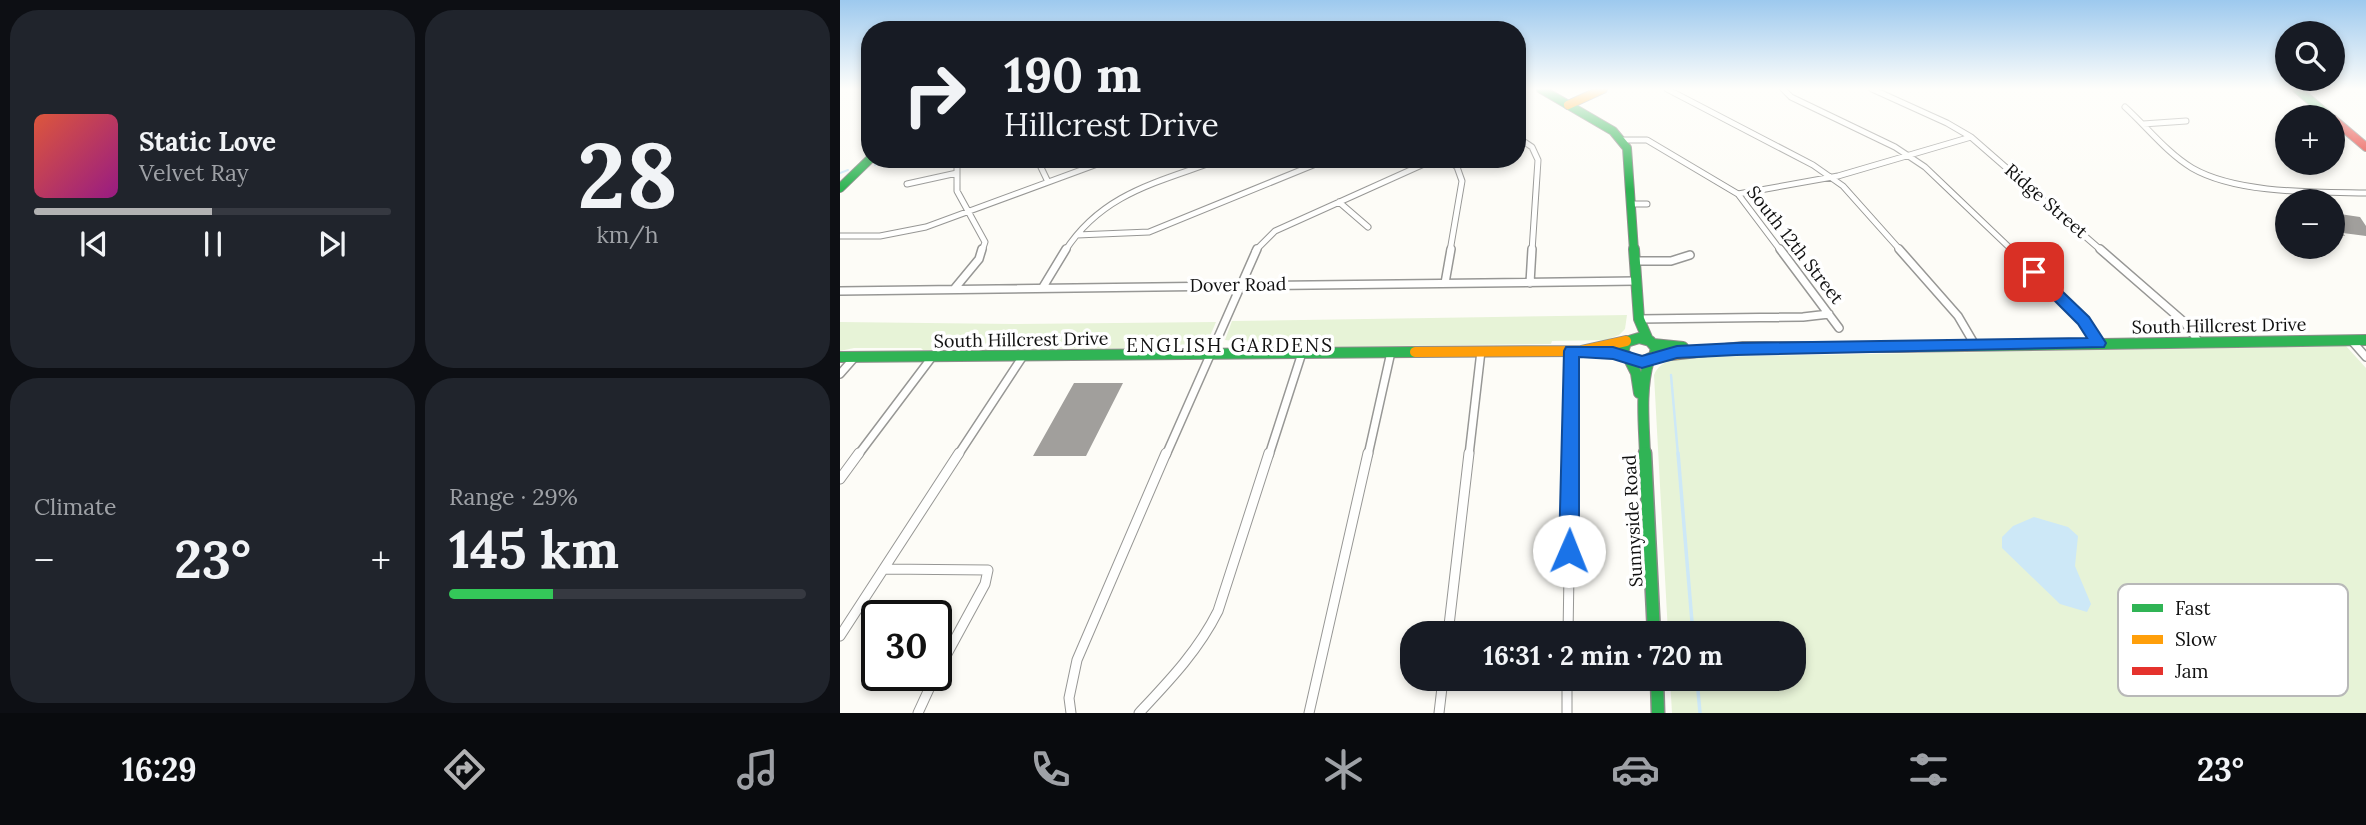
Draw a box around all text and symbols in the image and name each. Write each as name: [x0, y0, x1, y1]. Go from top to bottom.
map controls: [2275, 21, 2345, 259]
button: search: [2275, 21, 2345, 91]
text: 190 m: [1004, 43, 1141, 105]
icon: right: [889, 49, 980, 140]
text: Hillcrest Drive: [1004, 104, 1219, 145]
button: +: [2275, 105, 2345, 175]
text: 28: [577, 116, 678, 233]
text: Static Love: [139, 125, 276, 158]
text: Velvet Ray: [139, 158, 249, 187]
street label: Ridge Street: [2000, 158, 2093, 243]
street label: South 12th Street: [1742, 181, 1849, 308]
button: −: [2275, 189, 2345, 259]
text: km/h: [596, 220, 659, 249]
icon: previous: [75, 225, 113, 263]
icon: pause: [194, 225, 232, 263]
icon: next: [313, 225, 351, 263]
pin: [2004, 242, 2064, 302]
icon: arrive: [2015, 253, 2053, 291]
street label: Dover Road: [1189, 272, 1287, 297]
street label: South Hillcrest Drive: [2131, 312, 2307, 339]
street label: South Hillcrest Drive: [933, 326, 1109, 353]
district label: ENGLISH GARDENS: [1126, 333, 1334, 357]
street label: Sunnyside Road: [1618, 454, 1647, 588]
text: Range · 29%: [449, 482, 578, 511]
text: Climate: [34, 492, 116, 521]
position arrow: [1532, 514, 1606, 588]
text: 145 km: [449, 516, 619, 582]
text: 23°: [174, 526, 251, 592]
text: −: [34, 536, 54, 584]
text: +: [371, 536, 391, 584]
legend: [2118, 584, 2348, 696]
text: Fast: [2175, 596, 2211, 620]
speed limit sign: 30: [861, 600, 952, 691]
text: Slow: [2175, 627, 2218, 651]
text: 16:31 · 2 min · 720 m: [1483, 639, 1723, 672]
text: Jam: [2174, 659, 2209, 683]
icon: directions: [440, 745, 489, 794]
icon: music: [733, 745, 782, 794]
icon: phone: [1026, 745, 1075, 794]
icon: climate: [1319, 745, 1368, 794]
icon: car: [1611, 745, 1660, 794]
icon: filters: [1904, 745, 1953, 794]
text: 16:29: [122, 749, 197, 790]
text: 23°: [2197, 749, 2244, 790]

